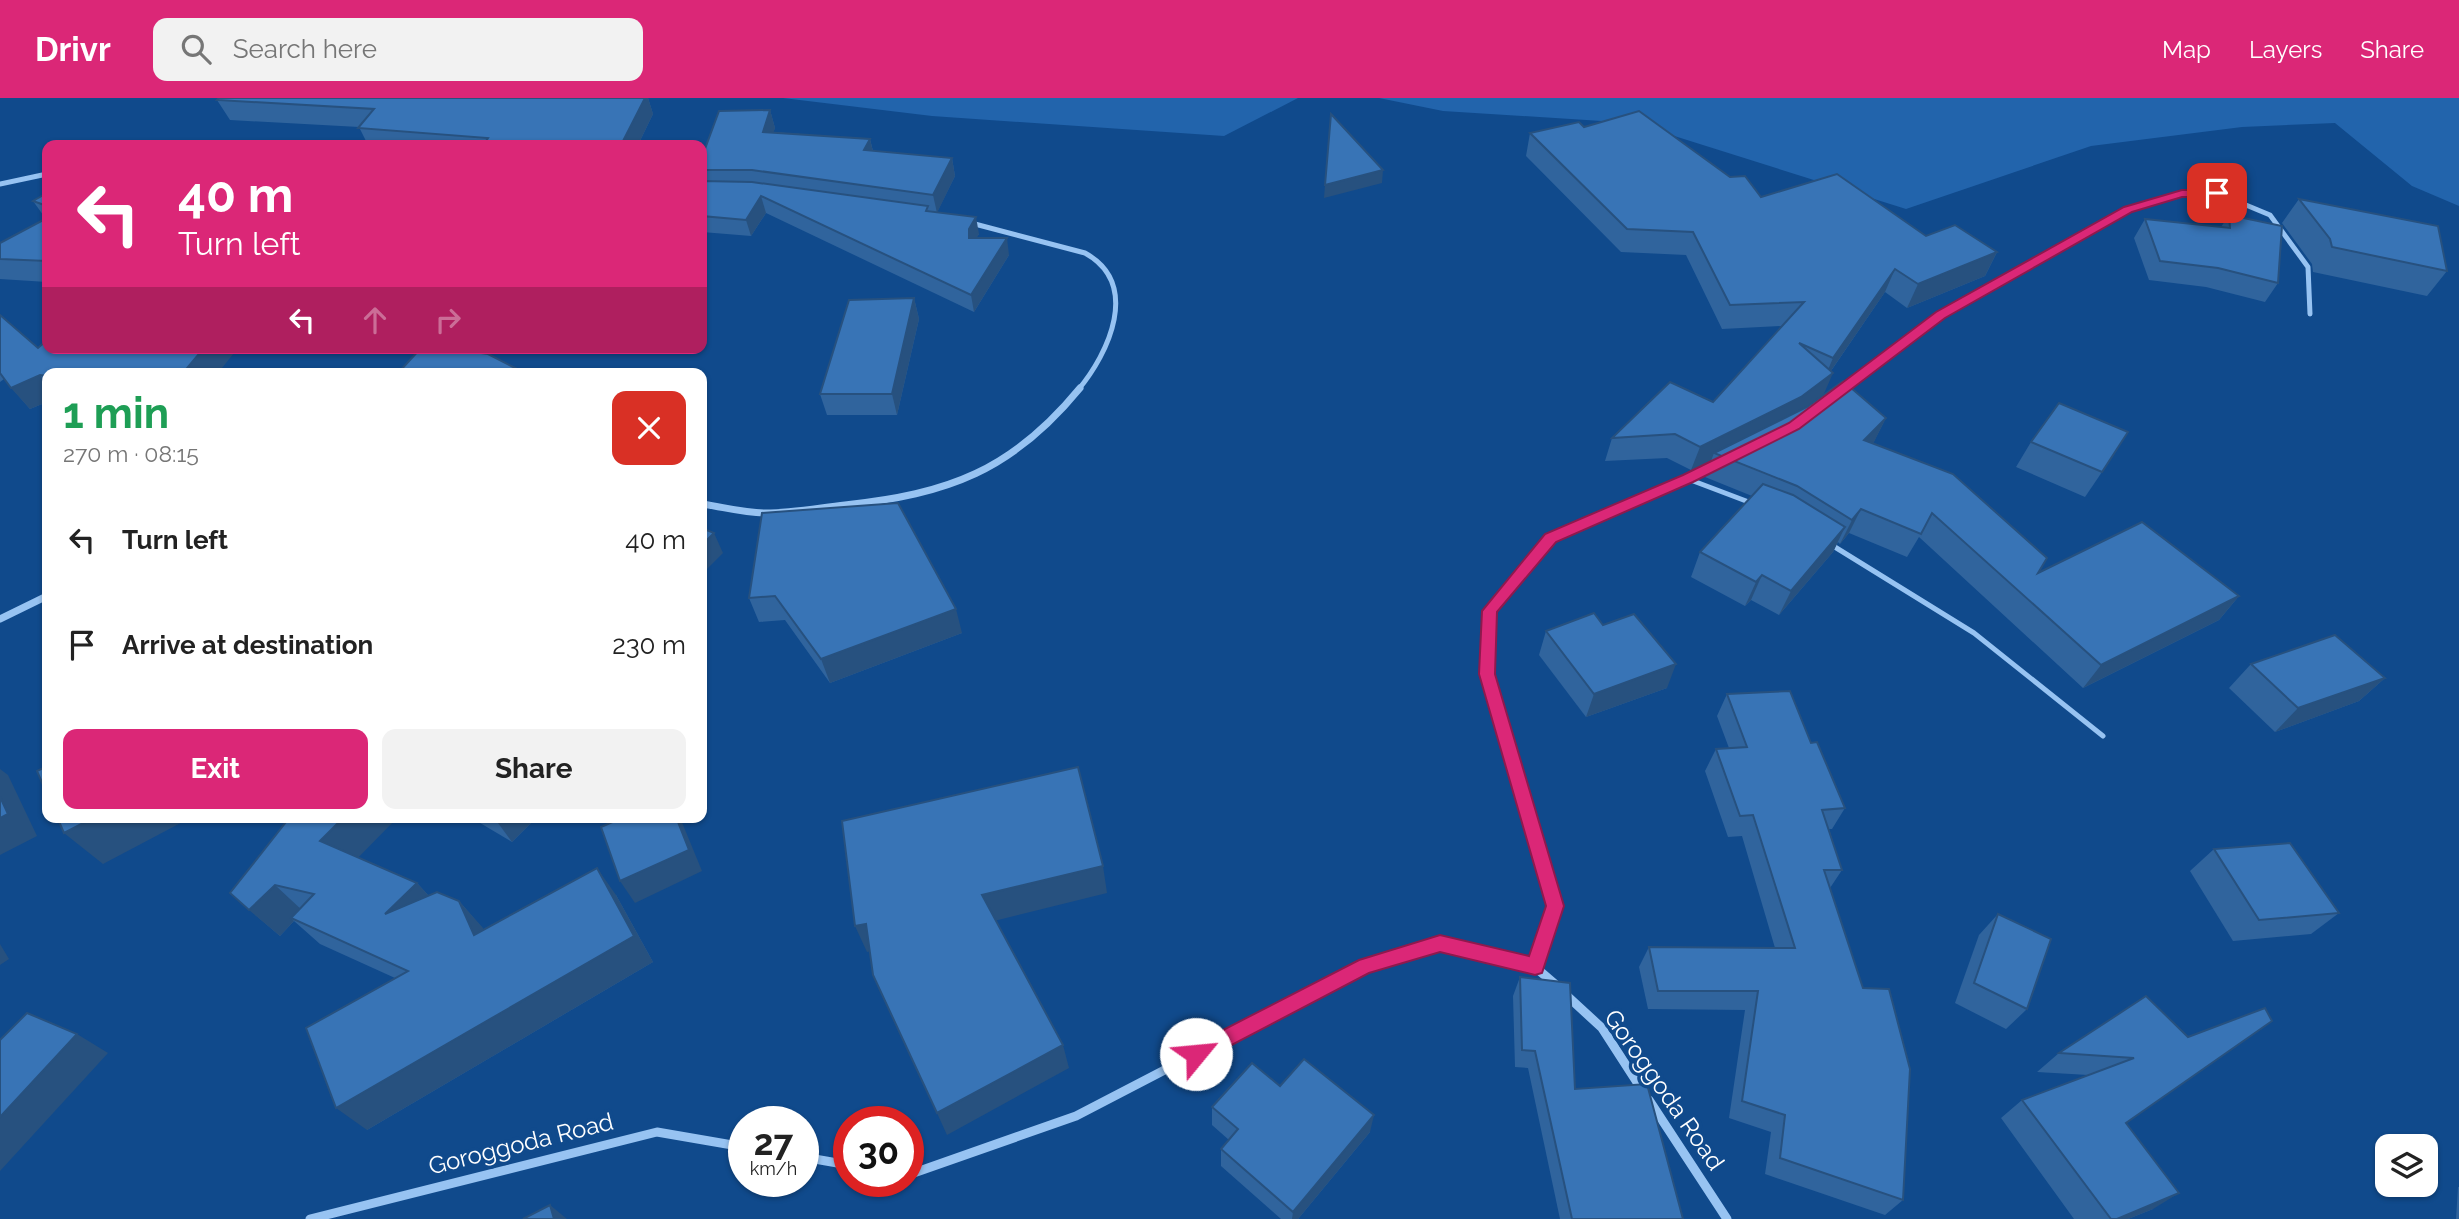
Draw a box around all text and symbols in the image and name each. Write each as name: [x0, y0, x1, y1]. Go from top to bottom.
search box: [153, 18, 643, 81]
text: Drivr: [35, 30, 111, 69]
icon: search: [177, 30, 215, 68]
text: Search here: [233, 34, 377, 64]
text: Map: [2162, 35, 2211, 64]
text: Layers: [2249, 35, 2322, 64]
text: Share: [2360, 35, 2424, 64]
pin: [2187, 163, 2247, 223]
text: 40 m: [178, 166, 293, 223]
icon: left: [63, 168, 154, 259]
icon: arrive: [2198, 174, 2236, 212]
text: Turn left: [178, 225, 300, 262]
icon: left: [283, 301, 321, 339]
icon: ahead: [356, 301, 394, 339]
icon: right: [429, 301, 467, 339]
text: 1 min: [63, 389, 169, 438]
button: close: [612, 391, 686, 465]
text: 270 m · 08:15: [63, 440, 199, 467]
icon: left: [63, 521, 101, 559]
text: Turn left: [122, 525, 228, 555]
text: 40 m: [625, 525, 686, 555]
icon: arrive: [63, 626, 101, 664]
text: Arrive at destination: [122, 630, 373, 660]
text: 230 m: [612, 630, 686, 660]
button: Exit: [63, 729, 368, 809]
button: Share: [382, 729, 686, 809]
street label: Goroggoda Road: [1598, 1004, 1731, 1176]
position arrow: [1159, 1017, 1233, 1091]
speed limit sign: 30: [833, 1106, 924, 1197]
street label: Goroggoda Road: [425, 1107, 616, 1180]
text: 27: [754, 1122, 793, 1163]
map controls: [2375, 1134, 2438, 1197]
button: layers: [2375, 1134, 2438, 1197]
text: km/h: [750, 1158, 797, 1179]

